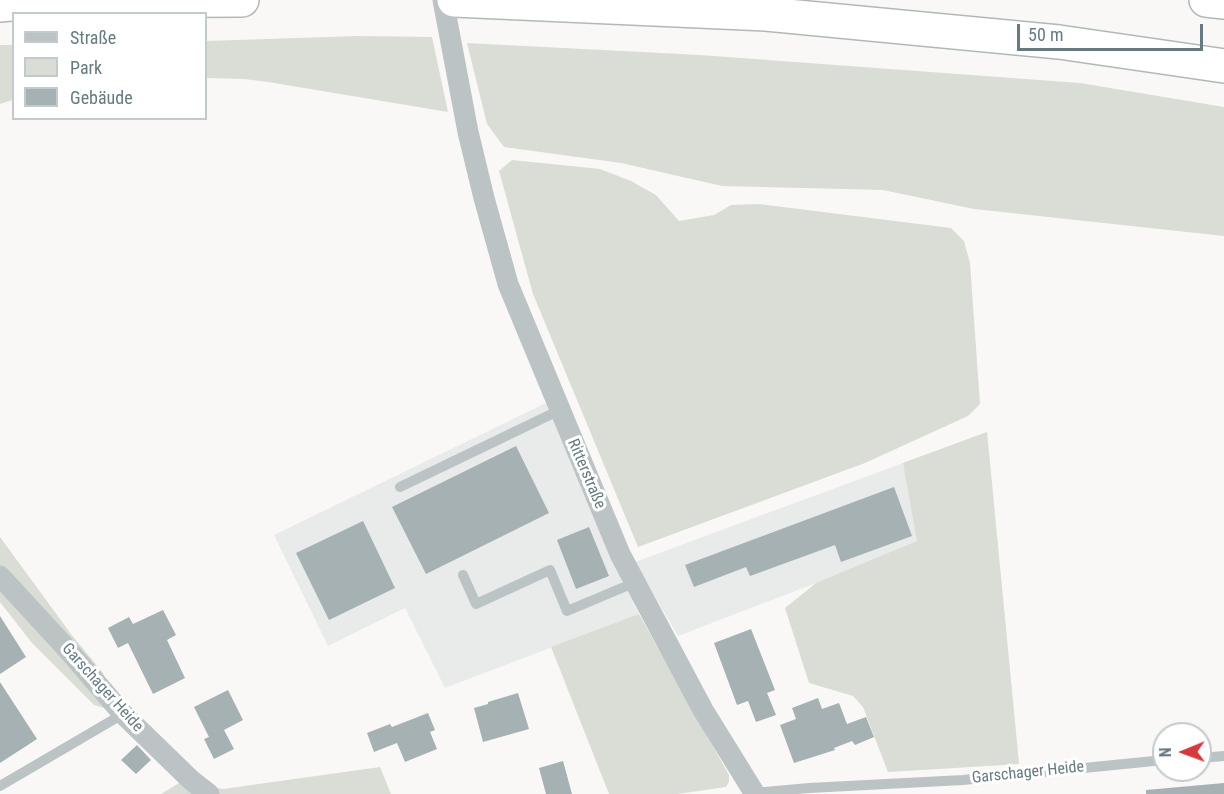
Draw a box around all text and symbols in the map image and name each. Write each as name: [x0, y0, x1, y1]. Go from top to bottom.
legend: [12, 12, 207, 120]
scale bar: [1020, 12, 1206, 50]
text: 50 m: [1028, 24, 1063, 45]
text: Straße: [70, 27, 116, 48]
text: Park: [70, 57, 102, 78]
text: Gebäude: [70, 87, 133, 108]
street label: Ritterstraße: [563, 436, 609, 512]
street label: Garschager Heide: [57, 640, 147, 736]
north arrow: [1152, 722, 1212, 782]
text: N: [1156, 747, 1175, 757]
street label: Garschager Heide: [971, 758, 1085, 788]

